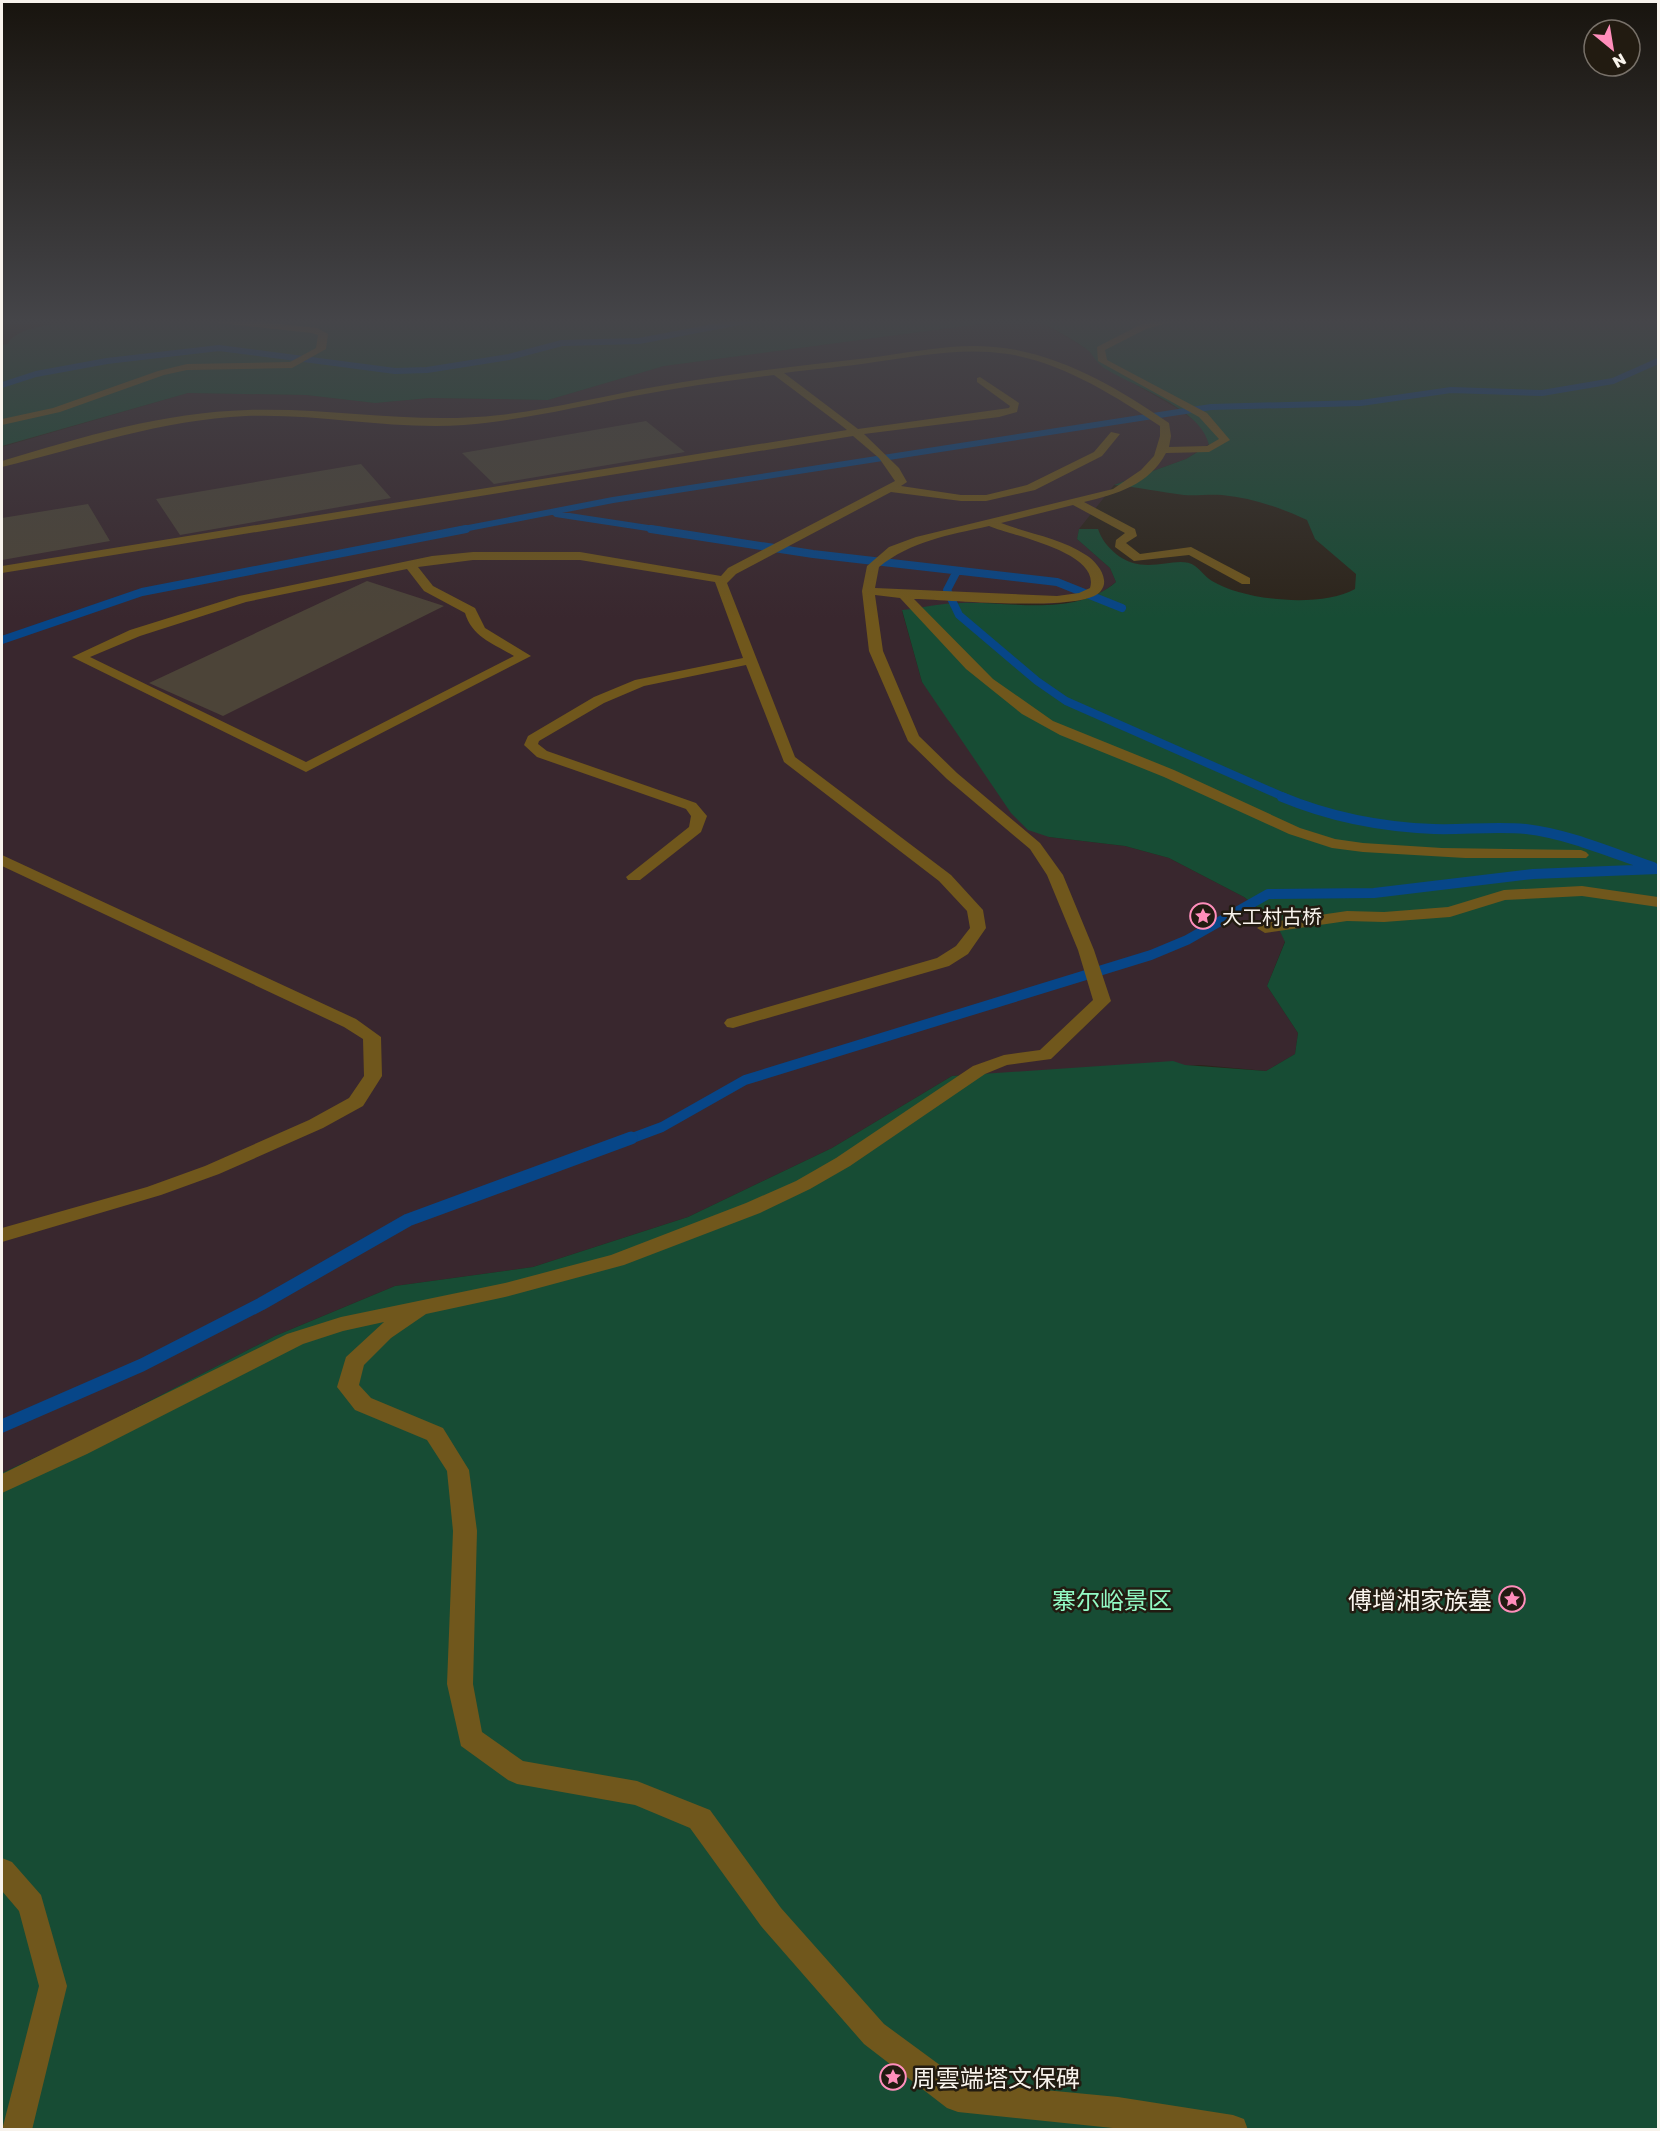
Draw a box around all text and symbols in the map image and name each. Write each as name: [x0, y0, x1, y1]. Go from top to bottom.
north arrow: [1582, 18, 1642, 78]
text: N: [1609, 49, 1630, 73]
place icon: 大工村古桥: [1188, 901, 1218, 931]
place label: 大工村古桥: [1222, 904, 1322, 928]
place icon: 傅增湘家族墓: [1497, 1584, 1527, 1614]
park label: 寨尔峪景区: [1052, 1585, 1172, 1614]
place label: 傅增湘家族墓: [1348, 1585, 1492, 1614]
place icon: 周雲端塔文保碑: [878, 2062, 908, 2092]
place label: 周雲端塔文保碑: [912, 2063, 1080, 2092]

